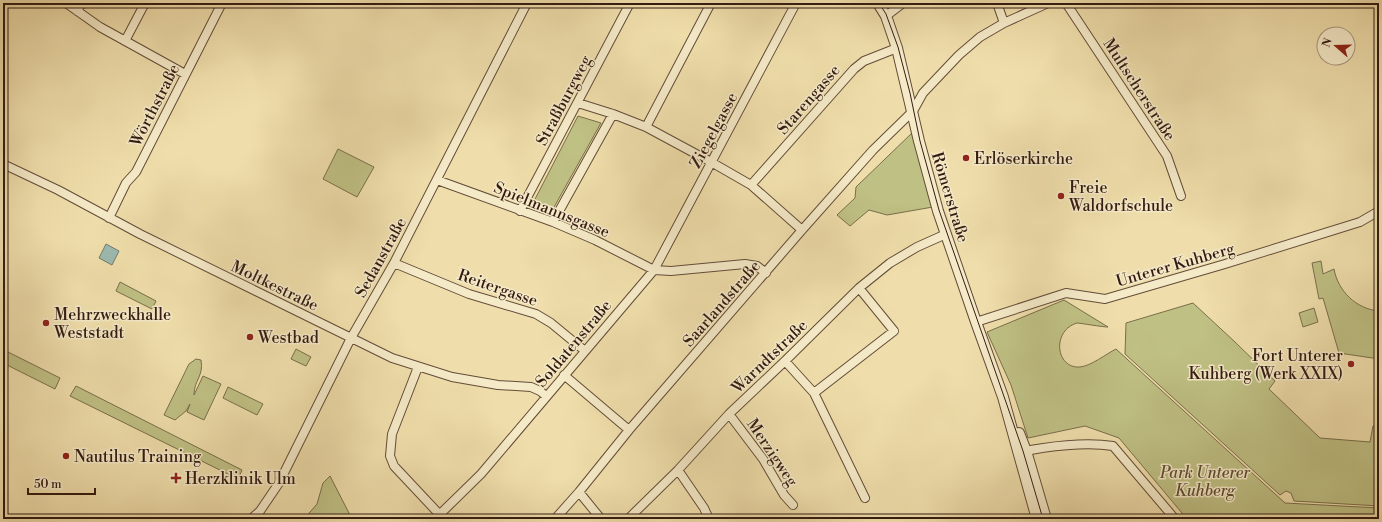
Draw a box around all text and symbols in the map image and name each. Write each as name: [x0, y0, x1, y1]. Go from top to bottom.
north arrow: [1316, 26, 1356, 66]
street label: Multscherstraße: [1099, 35, 1180, 144]
text: N: [1319, 36, 1336, 49]
street label: Straßburgweg: [532, 51, 596, 149]
street label: Wörthstraße: [125, 61, 184, 151]
street label: Starengasse: [773, 61, 845, 139]
street label: Ziegelgasse: [686, 89, 742, 172]
place label: Erlöserkirche: [974, 149, 1073, 169]
street label: Römerstraße: [927, 150, 973, 245]
marker: Erlöserkirche: [961, 153, 971, 163]
street label: Spielmannsgasse: [491, 178, 612, 242]
place label: Freie Waldorfschule: [1068, 178, 1173, 216]
marker: Freie Waldorfschule: [1056, 191, 1066, 201]
street label: Sedanstraße: [351, 214, 411, 301]
street label: Unterer Kuhberg: [1114, 238, 1238, 291]
street label: Moltkestraße: [228, 256, 321, 316]
street label: Saarlandstraße: [679, 256, 765, 351]
street label: Reitergasse: [455, 265, 540, 311]
street label: Soldatenstraße: [531, 296, 616, 391]
place label: Mehrzweckhalle Weststadt: [53, 305, 171, 343]
street label: Warndtstraße: [727, 316, 812, 399]
marker: Mehrzweckhalle Weststadt: [41, 318, 51, 328]
place label: Westbad: [257, 328, 319, 348]
marker: Westbad: [245, 332, 255, 342]
place label: Fort Unterer Kuhberg (Werk XXIX): [1189, 346, 1343, 384]
marker: Fort Unterer Kuhberg (Werk XXIX): [1346, 359, 1356, 369]
street label: Merzigweg: [742, 415, 803, 491]
place label: Nautilus Training: [74, 447, 202, 467]
marker: Nautilus Training: [61, 451, 71, 461]
park label: Park Unterer Kuhberg: [1159, 463, 1251, 501]
place label: Herzklinik Ulm: [185, 469, 296, 489]
scale bar: [28, 470, 95, 496]
marker: Herzklinik Ulm: [170, 472, 182, 484]
text: 50 m: [34, 477, 62, 492]

